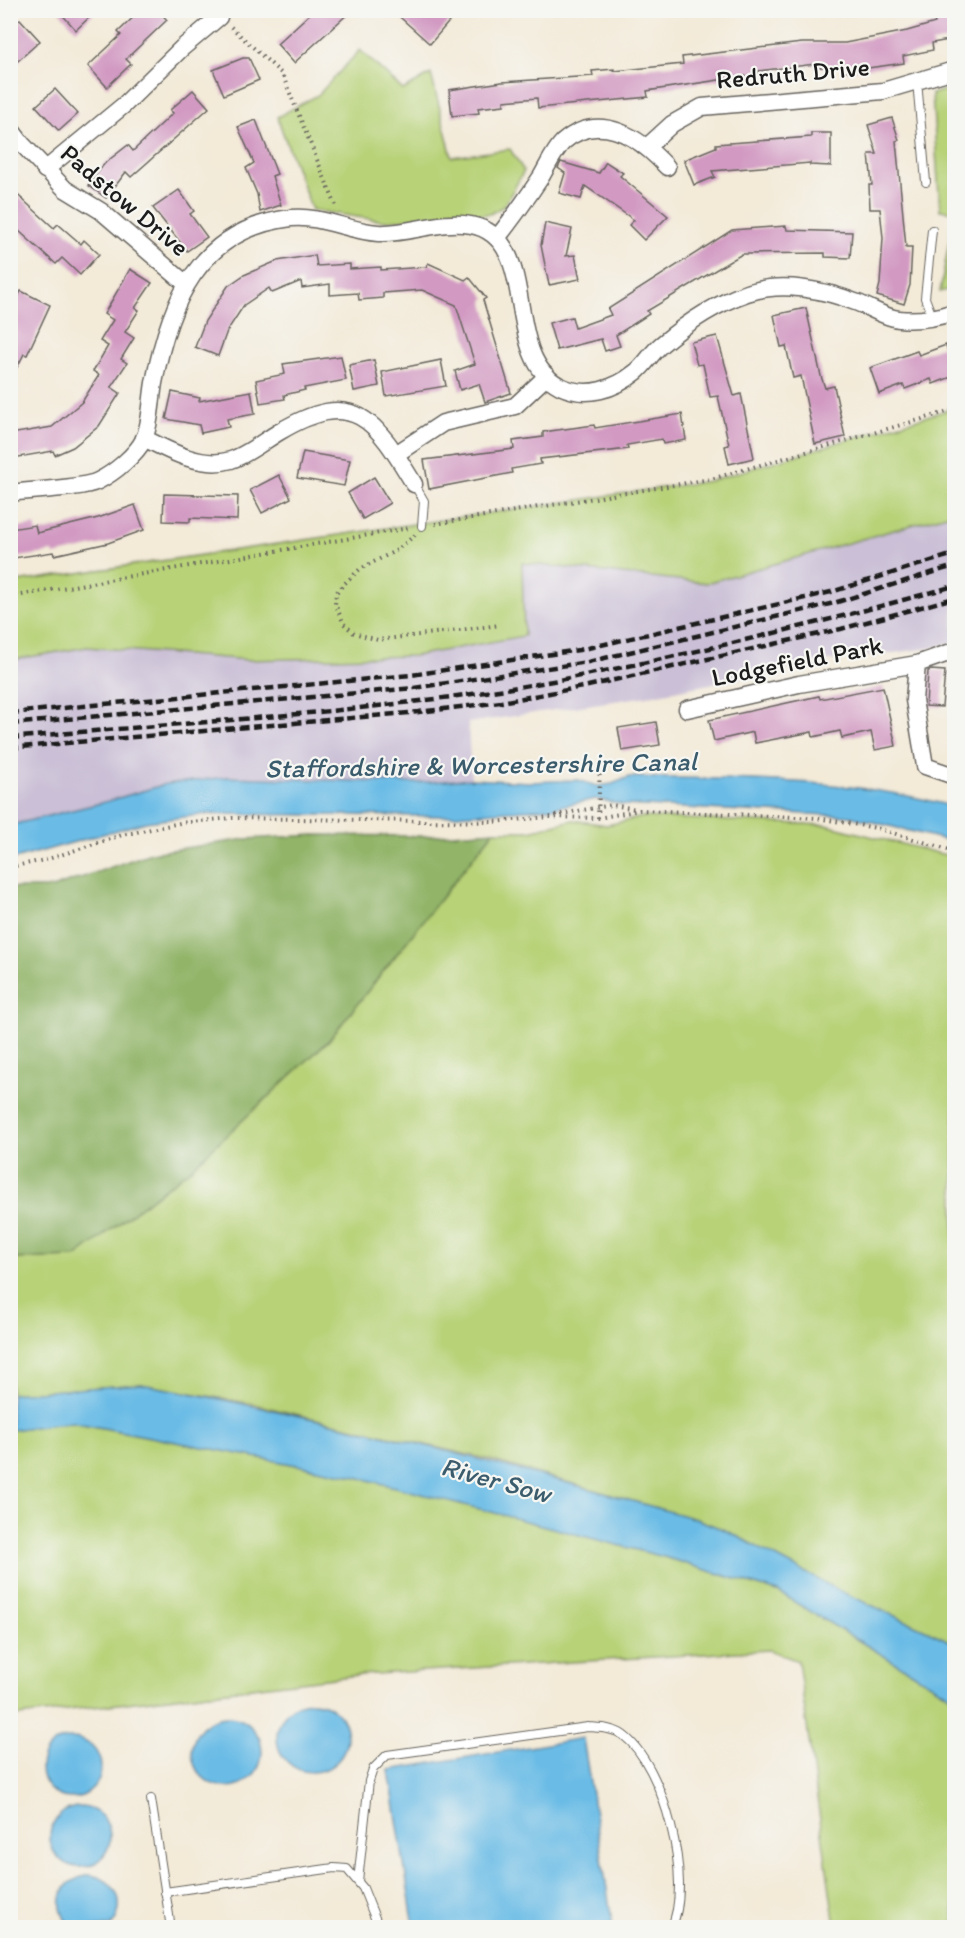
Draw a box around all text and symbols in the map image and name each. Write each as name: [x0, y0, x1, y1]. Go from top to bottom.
street label: Redruth Drive: [715, 50, 871, 96]
street label: Padstow Drive: [54, 137, 196, 263]
street label: Lodgefield Park: [709, 629, 886, 693]
water label: Staffordshire & Worcestershire Canal: [265, 744, 700, 785]
water label: River Sow: [438, 1449, 557, 1511]

